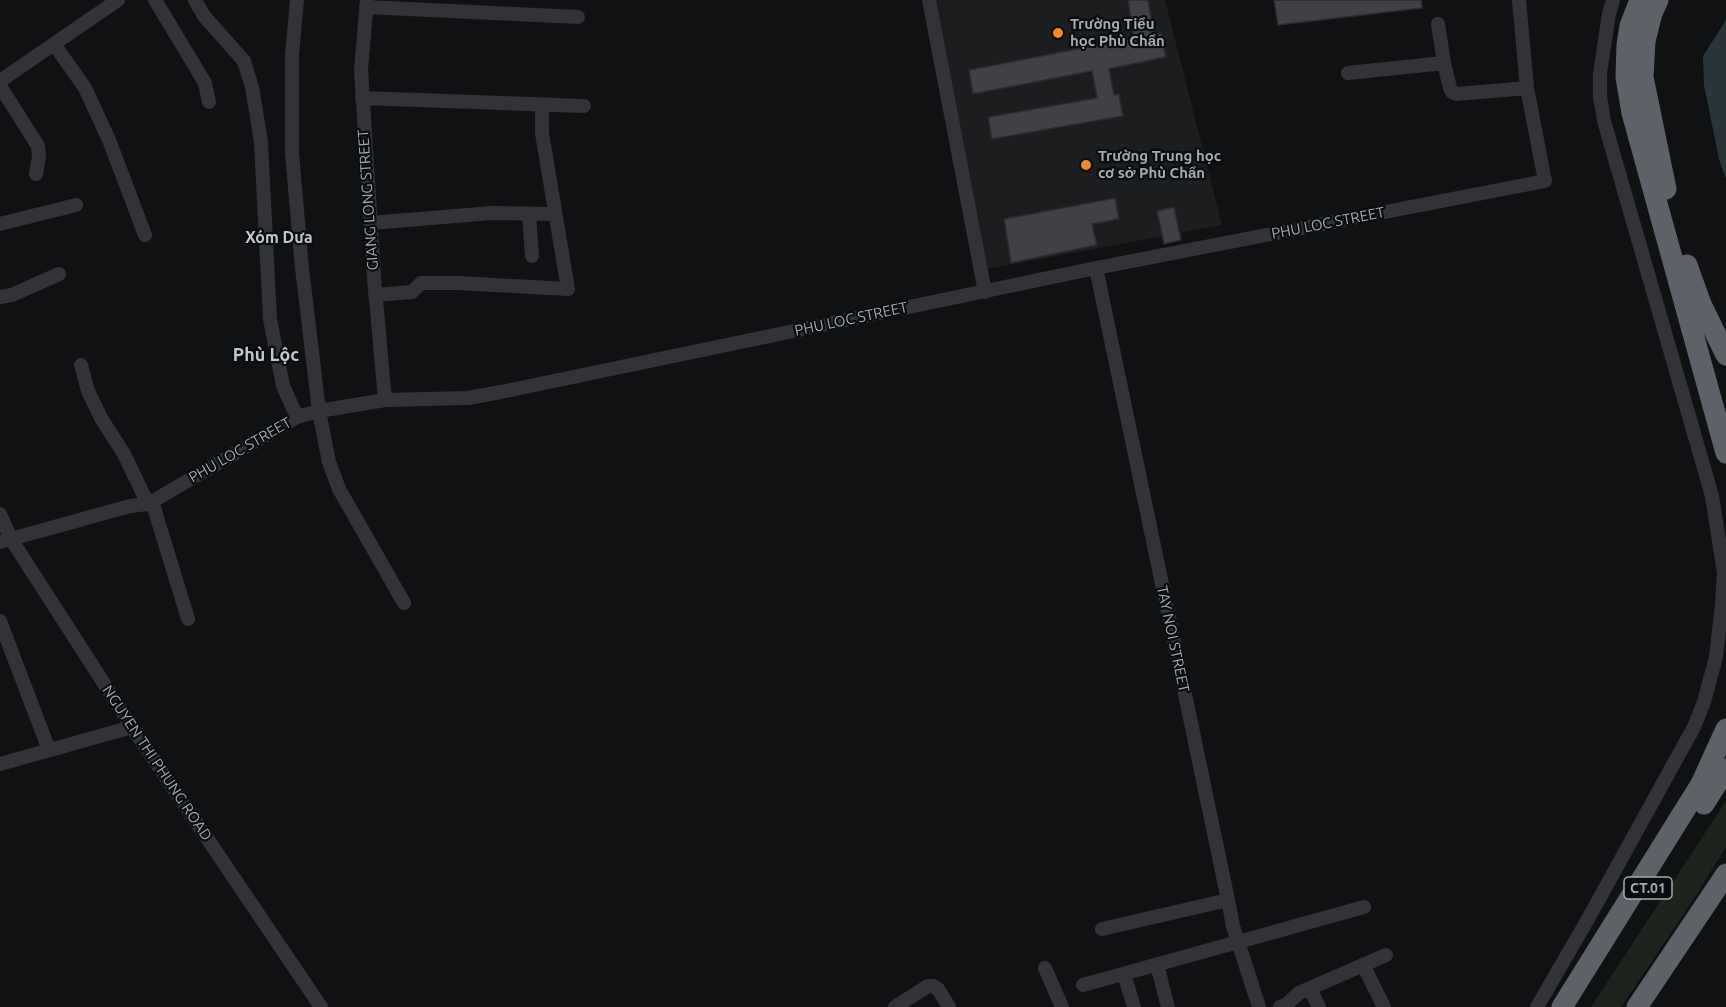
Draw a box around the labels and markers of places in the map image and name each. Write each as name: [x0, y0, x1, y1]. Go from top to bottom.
place label: Trường Tiểu học Phù Chẩn: [1070, 15, 1165, 50]
marker: Trường Tiểu học Phù Chẩn: [1051, 26, 1065, 40]
place label: Trường Trung học cơ sở Phù Chẩn: [1098, 147, 1221, 182]
marker: Trường Trung học cơ sở Phù Chẩn: [1079, 158, 1093, 172]

